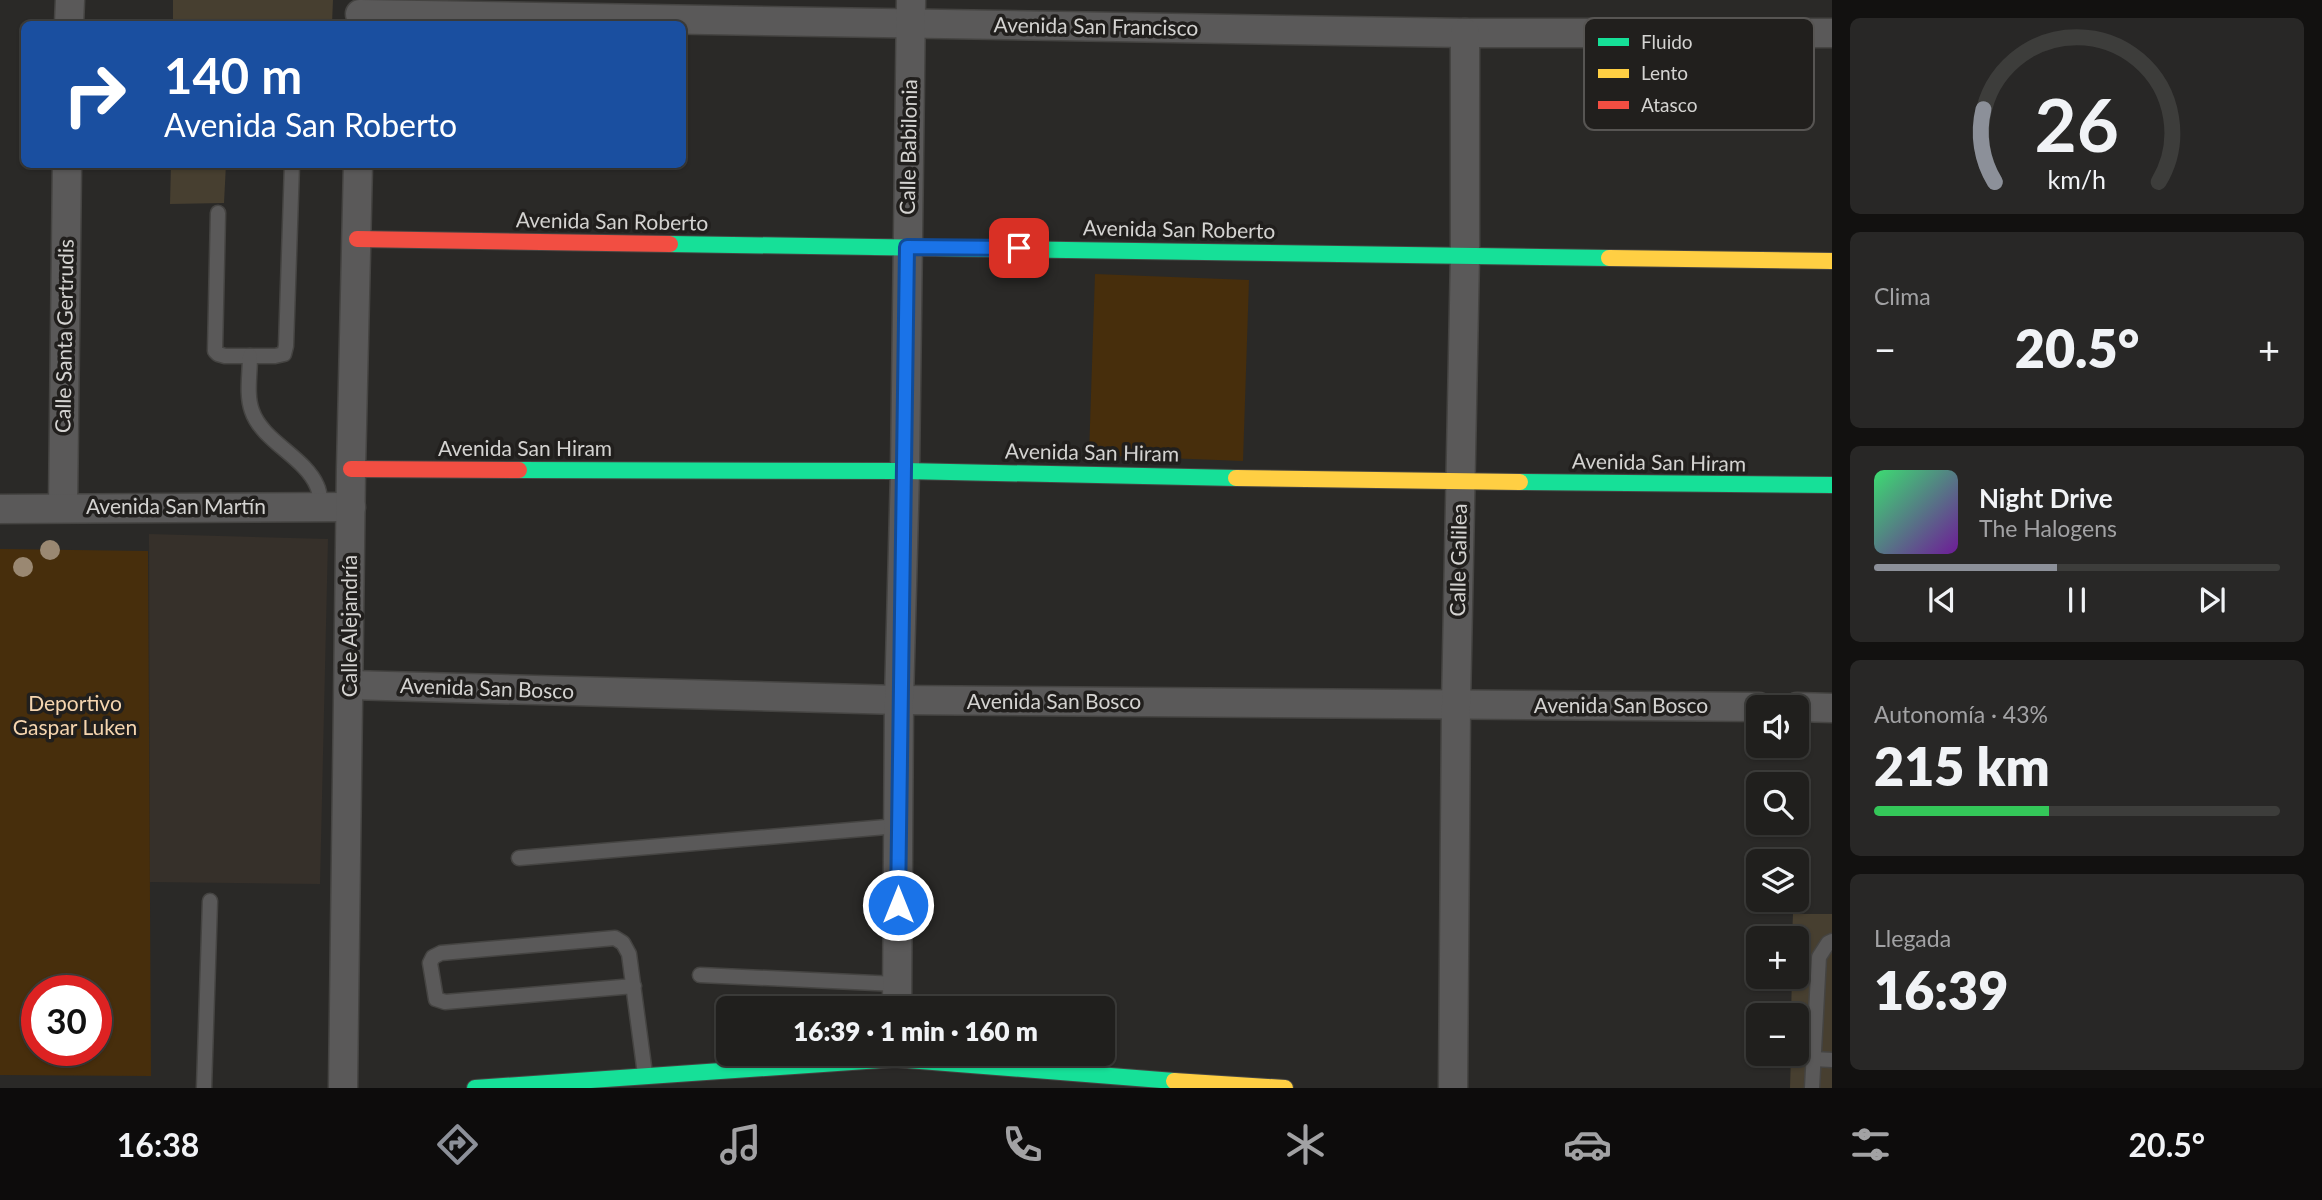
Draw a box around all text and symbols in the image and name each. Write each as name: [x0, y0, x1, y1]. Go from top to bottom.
street label: Avenida San Francisco: [994, 11, 1199, 40]
legend: [1584, 18, 1814, 130]
text: Fluido: [1641, 30, 1693, 53]
text: 140 m: [164, 46, 302, 104]
icon: right: [49, 49, 140, 140]
text: Lento: [1641, 61, 1688, 84]
street label: Calle Babilonia: [894, 79, 921, 215]
text: 26: [2035, 80, 2119, 168]
text: Atasco: [1641, 93, 1697, 116]
text: Avenida San Roberto: [164, 105, 457, 144]
text: km/h: [2048, 164, 2106, 194]
street label: Avenida San Roberto: [516, 206, 709, 235]
street label: Avenida San Roberto: [1083, 214, 1276, 243]
pin: [989, 218, 1049, 278]
icon: arrive: [1000, 229, 1038, 267]
street label: Calle Santa Gertrudis: [49, 239, 78, 433]
text: Clima: [1874, 282, 1931, 310]
text: 20.5°: [2015, 317, 2139, 379]
text: −: [1874, 326, 1896, 372]
text: +: [2258, 326, 2280, 372]
street label: Avenida San Hiram: [438, 435, 612, 460]
street label: Avenida San Hiram: [1005, 437, 1179, 466]
street label: Avenida San Hiram: [1572, 447, 1746, 476]
text: Night Drive: [1979, 482, 2113, 514]
street label: Avenida San Martín: [86, 493, 266, 518]
street label: Calle Galilea: [1444, 503, 1471, 617]
text: The Halogens: [1979, 514, 2117, 542]
street label: Calle Alejandría: [336, 555, 361, 697]
icon: previous: [1923, 581, 1961, 619]
icon: pause: [2058, 581, 2096, 619]
icon: next: [2193, 581, 2231, 619]
street label: Avenida San Bosco: [400, 672, 575, 703]
street label: Avenida San Bosco: [967, 688, 1141, 713]
park label: Deportivo Gaspar Luken: [13, 690, 137, 739]
street label: Avenida San Bosco: [1534, 692, 1708, 717]
map controls: [1746, 695, 1809, 1066]
button: sound: [1746, 695, 1809, 758]
text: Autonomía · 43%: [1874, 700, 2048, 728]
text: 215 km: [1874, 735, 2050, 797]
button: search: [1746, 772, 1809, 835]
button: layers: [1746, 849, 1809, 912]
position arrow: [861, 868, 935, 942]
text: Llegada: [1874, 924, 1951, 952]
button: +: [1746, 926, 1809, 989]
text: 16:39: [1874, 959, 2008, 1021]
speed limit sign: 30: [21, 975, 112, 1066]
button: −: [1746, 1003, 1809, 1066]
text: 16:39 · 1 min · 160 m: [793, 1015, 1038, 1047]
icon: directions: [433, 1120, 482, 1169]
icon: music: [716, 1120, 765, 1169]
icon: phone: [998, 1120, 1047, 1169]
icon: climate: [1281, 1120, 1330, 1169]
icon: car: [1563, 1120, 1612, 1169]
icon: filters: [1846, 1120, 1895, 1169]
text: 16:38: [117, 1125, 199, 1164]
text: 20.5°: [2129, 1125, 2205, 1164]

